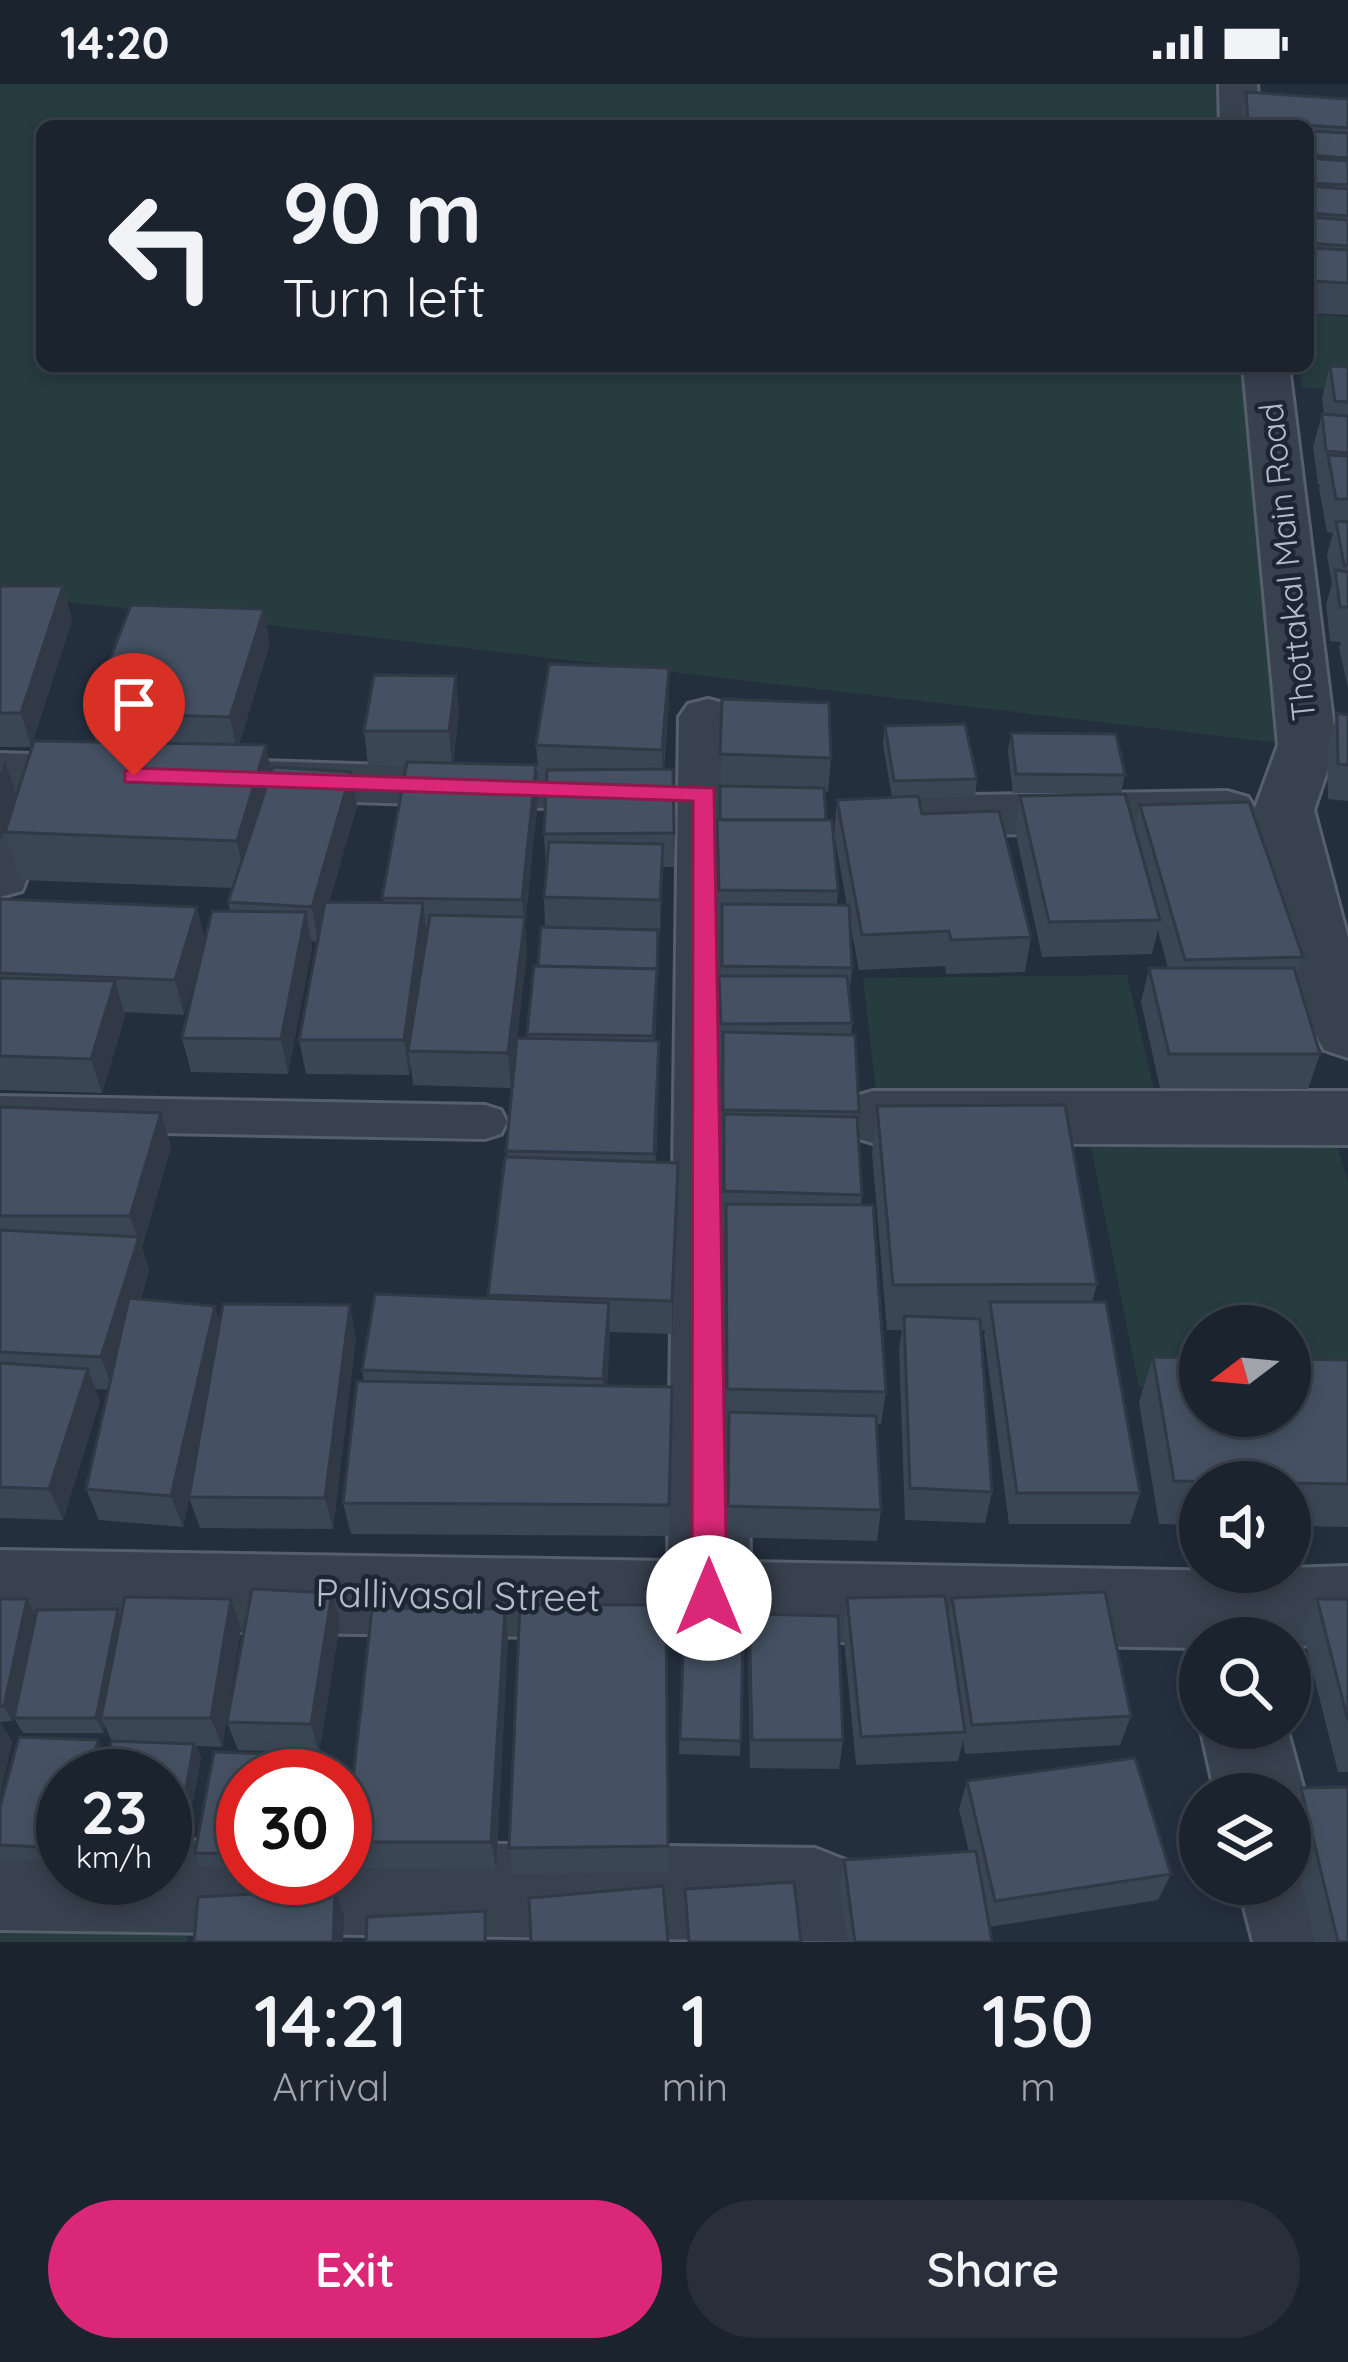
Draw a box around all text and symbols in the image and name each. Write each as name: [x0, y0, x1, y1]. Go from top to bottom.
text: 14:20: [60, 14, 170, 70]
text: 90 m: [282, 159, 482, 264]
icon: left: [84, 168, 240, 324]
text: Turn left: [282, 263, 486, 331]
street label: Thottakal Main Road: [1249, 401, 1324, 723]
pin: [83, 653, 185, 776]
icon: arrive: [101, 671, 167, 737]
north arrow: [1179, 1305, 1311, 1437]
map controls: [1179, 1305, 1311, 1905]
button: sound: [1179, 1461, 1311, 1593]
position arrow: [646, 1535, 772, 1661]
street label: Pallivasal Street: [315, 1568, 601, 1621]
button: search: [1179, 1617, 1311, 1749]
speed limit sign: 30: [216, 1749, 372, 1905]
button: layers: [1179, 1773, 1311, 1905]
text: 23: [81, 1774, 147, 1849]
text: km/h: [76, 1838, 152, 1876]
text: 14:21: [254, 1975, 408, 2065]
text: 1: [681, 1975, 709, 2065]
text: 150: [982, 1975, 1094, 2065]
text: Arrival: [272, 2062, 389, 2111]
text: min: [662, 2062, 728, 2111]
text: m: [1020, 2062, 1056, 2111]
button: Exit: [48, 2200, 662, 2338]
button: Share: [686, 2200, 1300, 2338]

